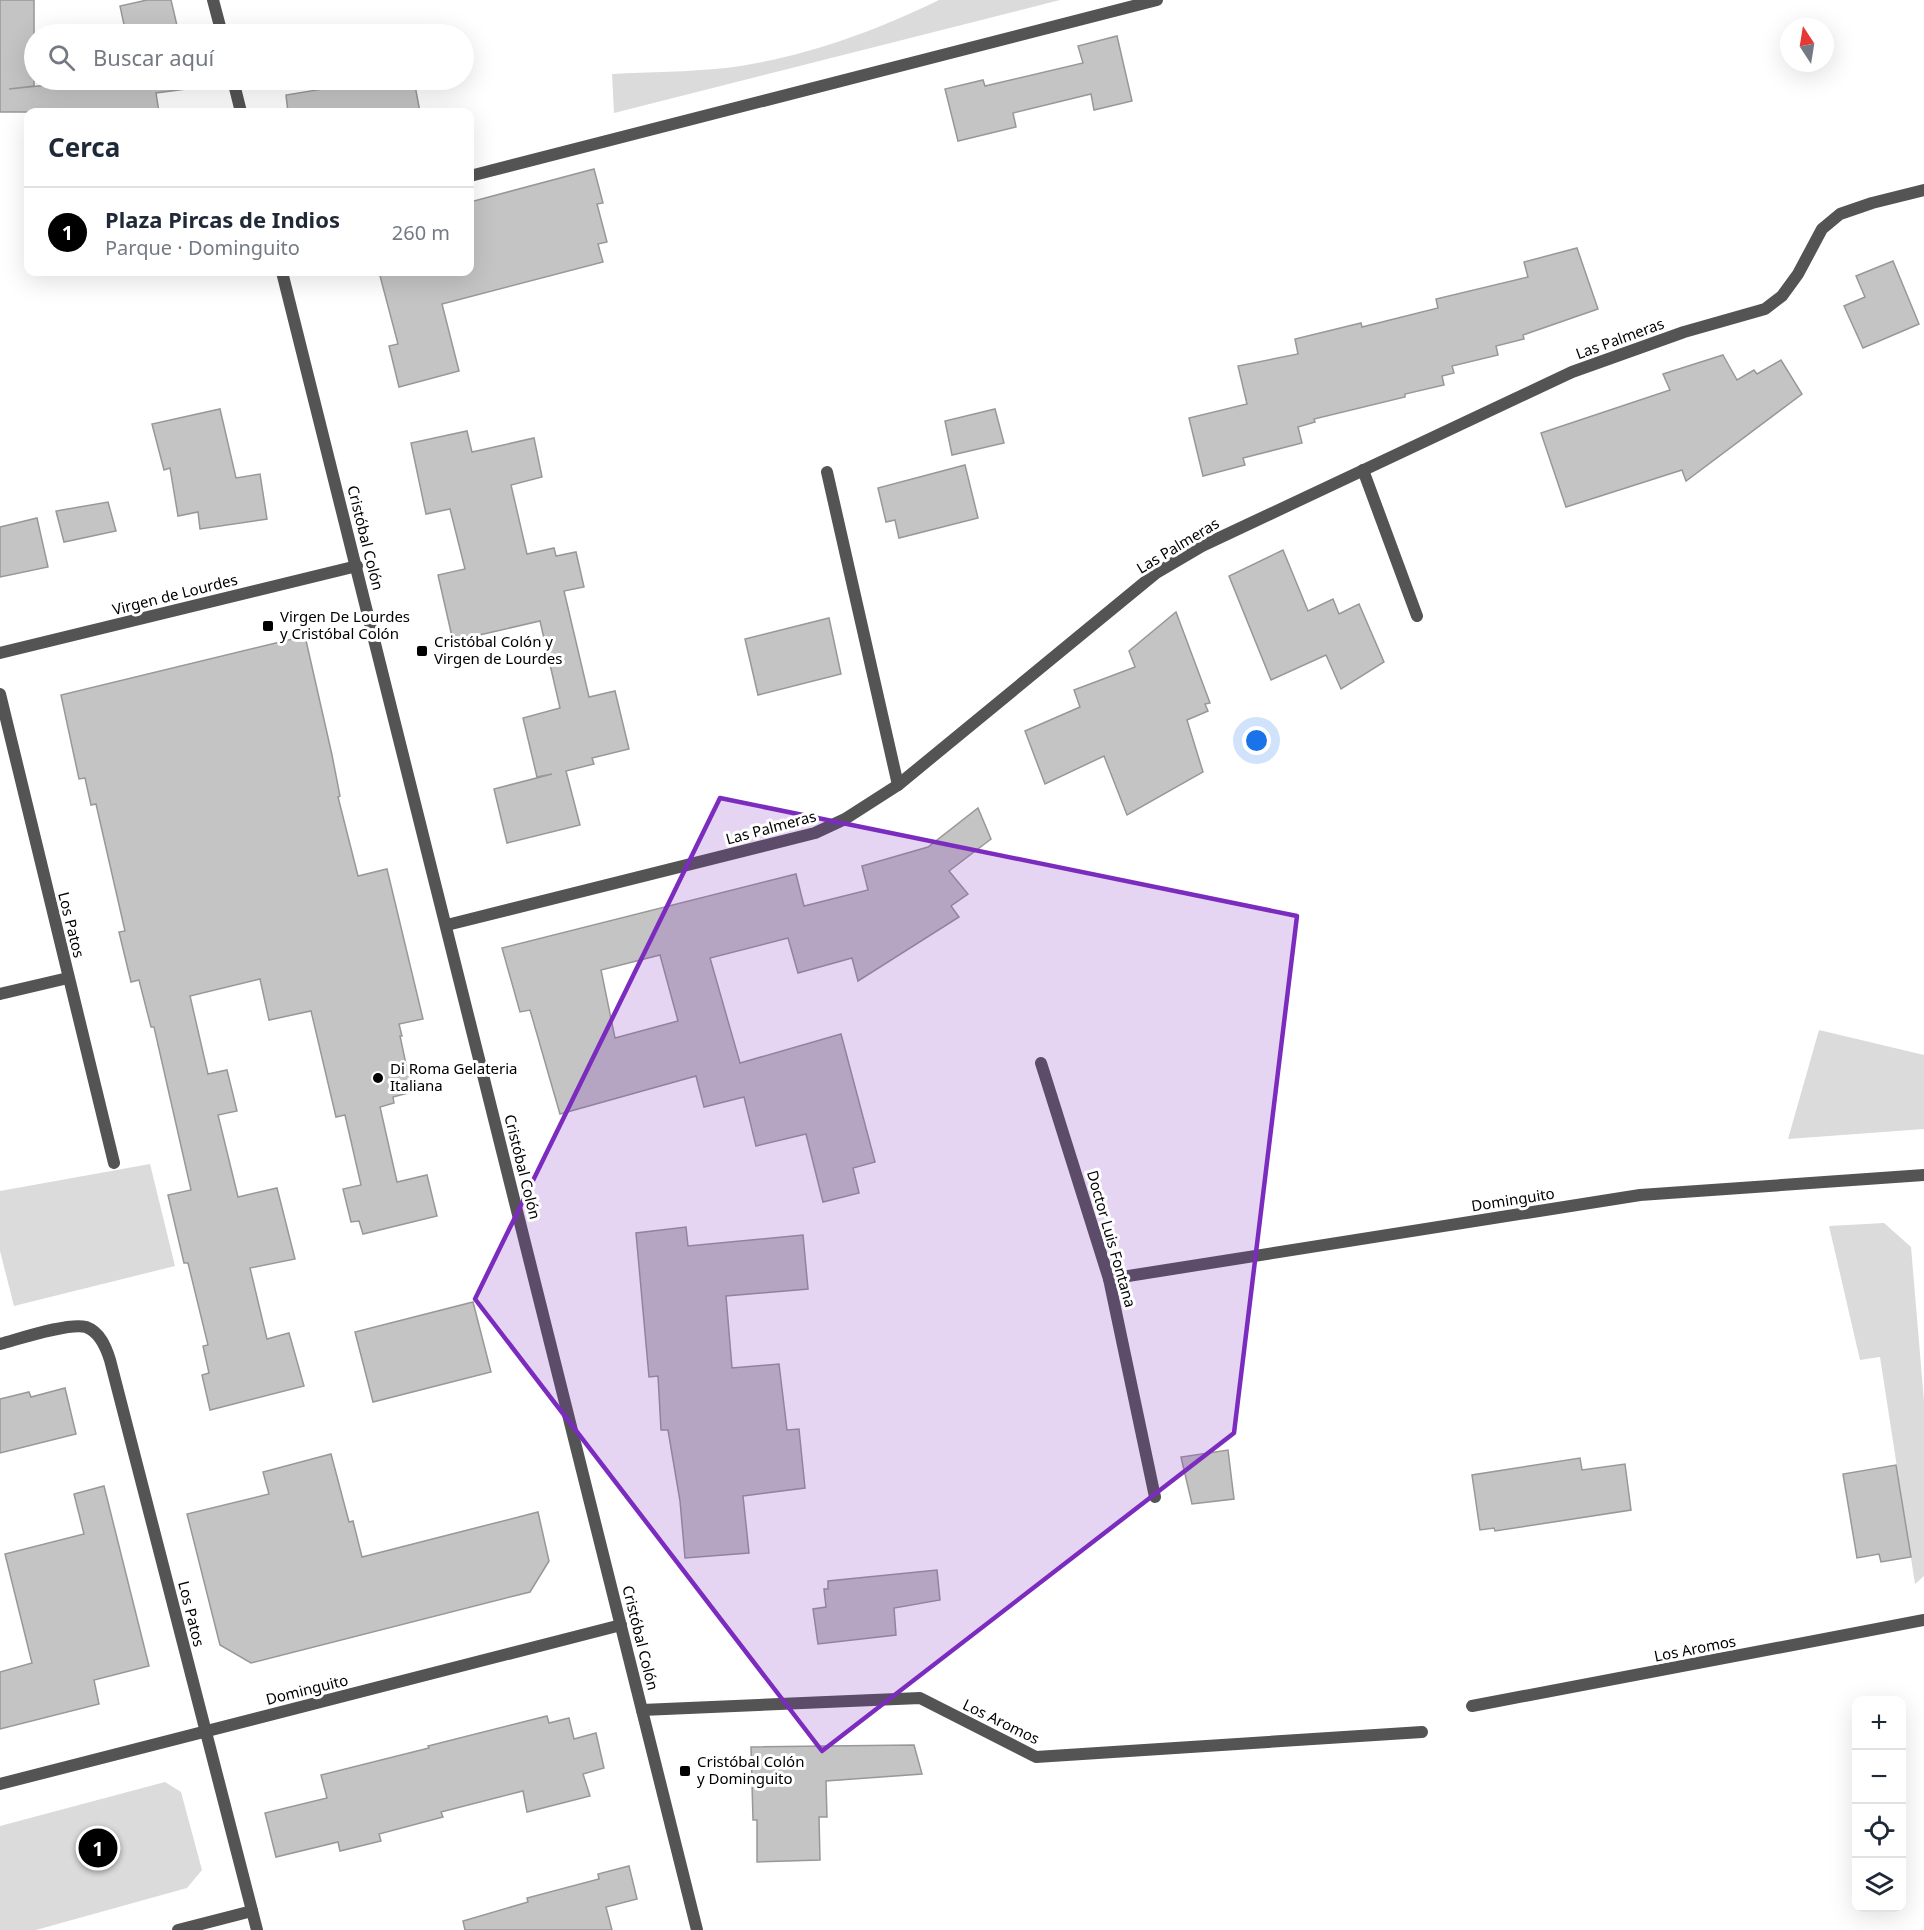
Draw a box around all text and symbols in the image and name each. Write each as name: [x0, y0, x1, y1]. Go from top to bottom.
north arrow: [1780, 18, 1834, 72]
search box: [24, 24, 474, 90]
icon: search: [45, 41, 78, 74]
text: Buscar aquí: [93, 42, 214, 72]
text: Cerca: [48, 129, 120, 165]
text: Plaza Pircas de Indios: [105, 204, 340, 234]
text: 1: [62, 219, 73, 246]
text: 260 m: [392, 219, 450, 246]
text: Parque · Dominguito: [105, 234, 300, 261]
street label: Las Palmeras: [1573, 313, 1667, 363]
street label: Cristóbal Colón: [343, 483, 389, 592]
street label: Las Palmeras: [1133, 513, 1222, 578]
street label: Virgen de Lourdes: [110, 569, 239, 619]
place label: Virgen De Lourdes y Cristóbal Colón: [280, 606, 410, 643]
marker: Virgen De Lourdes y Cristóbal Colón: [261, 619, 275, 633]
place label: Cristóbal Colón y Virgen de Lourdes: [434, 631, 562, 668]
marker: Cristóbal Colón y Virgen de Lourdes: [415, 644, 429, 658]
your location: [1242, 726, 1271, 755]
street label: Las Palmeras: [723, 805, 818, 849]
street label: Los Patos: [54, 890, 90, 960]
place label: Di Roma Gelateria Italiana: [390, 1058, 518, 1095]
marker: Di Roma Gelateria Italiana: [371, 1071, 385, 1085]
street label: Cristóbal Colón: [500, 1112, 546, 1221]
street label: Doctor Luis Fontana: [1083, 1168, 1141, 1310]
street label: Dominguito: [1470, 1183, 1556, 1215]
street label: Los Patos: [174, 1579, 210, 1649]
street label: Cristóbal Colón: [618, 1583, 664, 1692]
street label: Los Aromos: [1652, 1630, 1737, 1666]
street label: Dominguito: [264, 1669, 350, 1709]
street label: Los Aromos: [960, 1694, 1043, 1748]
map controls: [1852, 1696, 1906, 1912]
button: +: [1852, 1696, 1906, 1750]
button: −: [1852, 1750, 1906, 1804]
place label: Cristóbal Colón y Dominguito: [697, 1751, 804, 1788]
marker: Cristóbal Colón y Dominguito: [678, 1764, 692, 1778]
button: locate: [1852, 1804, 1906, 1858]
pin: 1: [78, 1826, 118, 1870]
button: layers: [1852, 1858, 1906, 1912]

